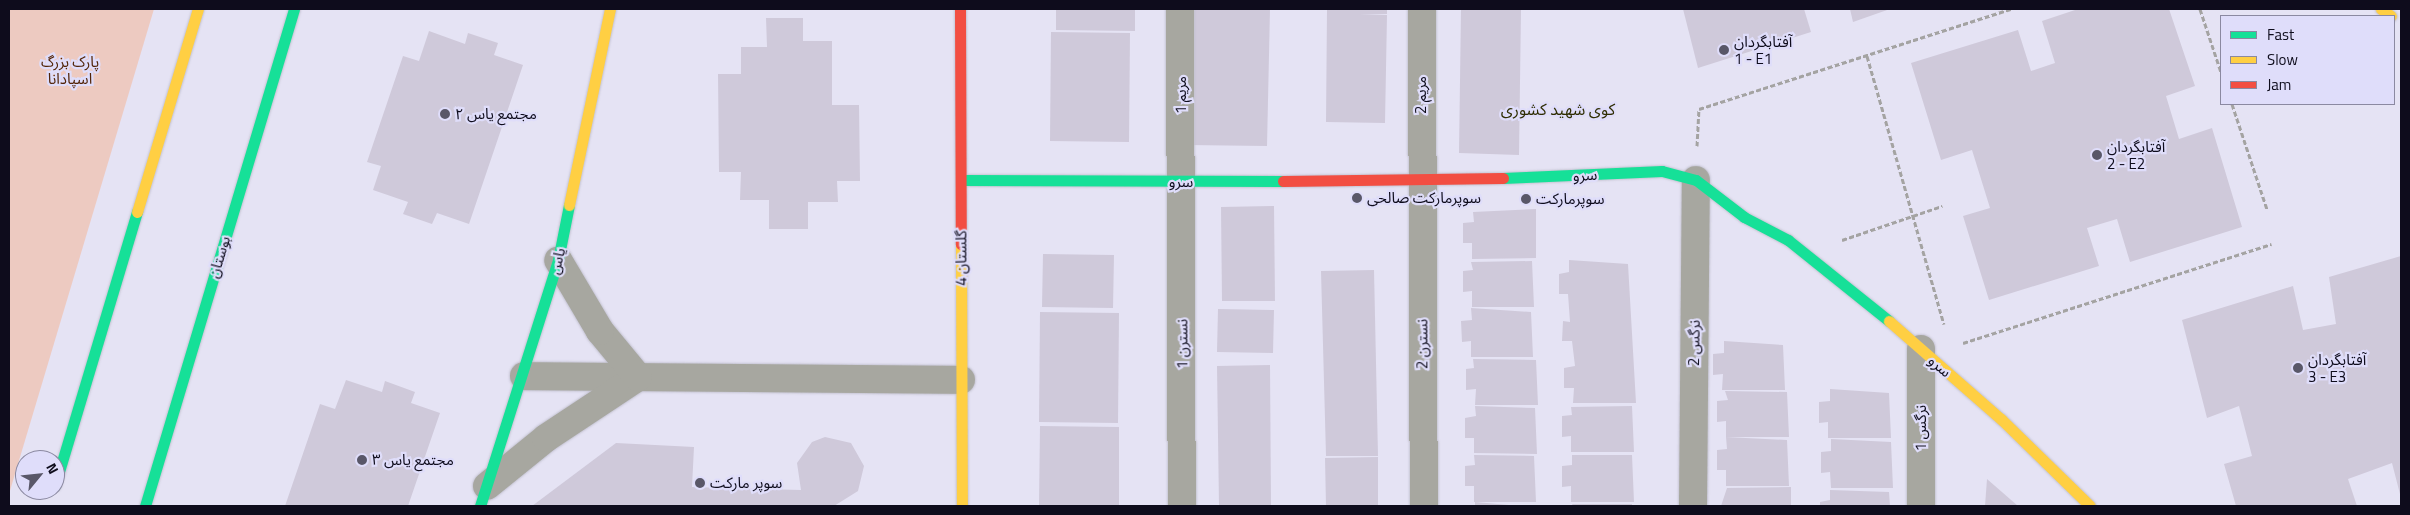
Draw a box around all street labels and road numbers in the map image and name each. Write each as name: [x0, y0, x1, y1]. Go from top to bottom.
street label: مریم 1: [1172, 76, 1190, 114]
street label: مریم 2: [1412, 76, 1430, 114]
street label: سرو: [1572, 165, 1598, 185]
street label: سرو: [1169, 173, 1193, 191]
street label: گلستان 4: [952, 230, 970, 286]
street label: بوستان: [204, 234, 234, 280]
street label: یاس: [545, 246, 569, 276]
street label: نسترن 1: [1173, 319, 1191, 369]
street label: نسترن 2: [1413, 319, 1431, 369]
street label: نرگس 2: [1685, 320, 1703, 366]
street label: سرو: [1925, 351, 1955, 381]
street label: نرگس 1: [1912, 405, 1930, 451]

